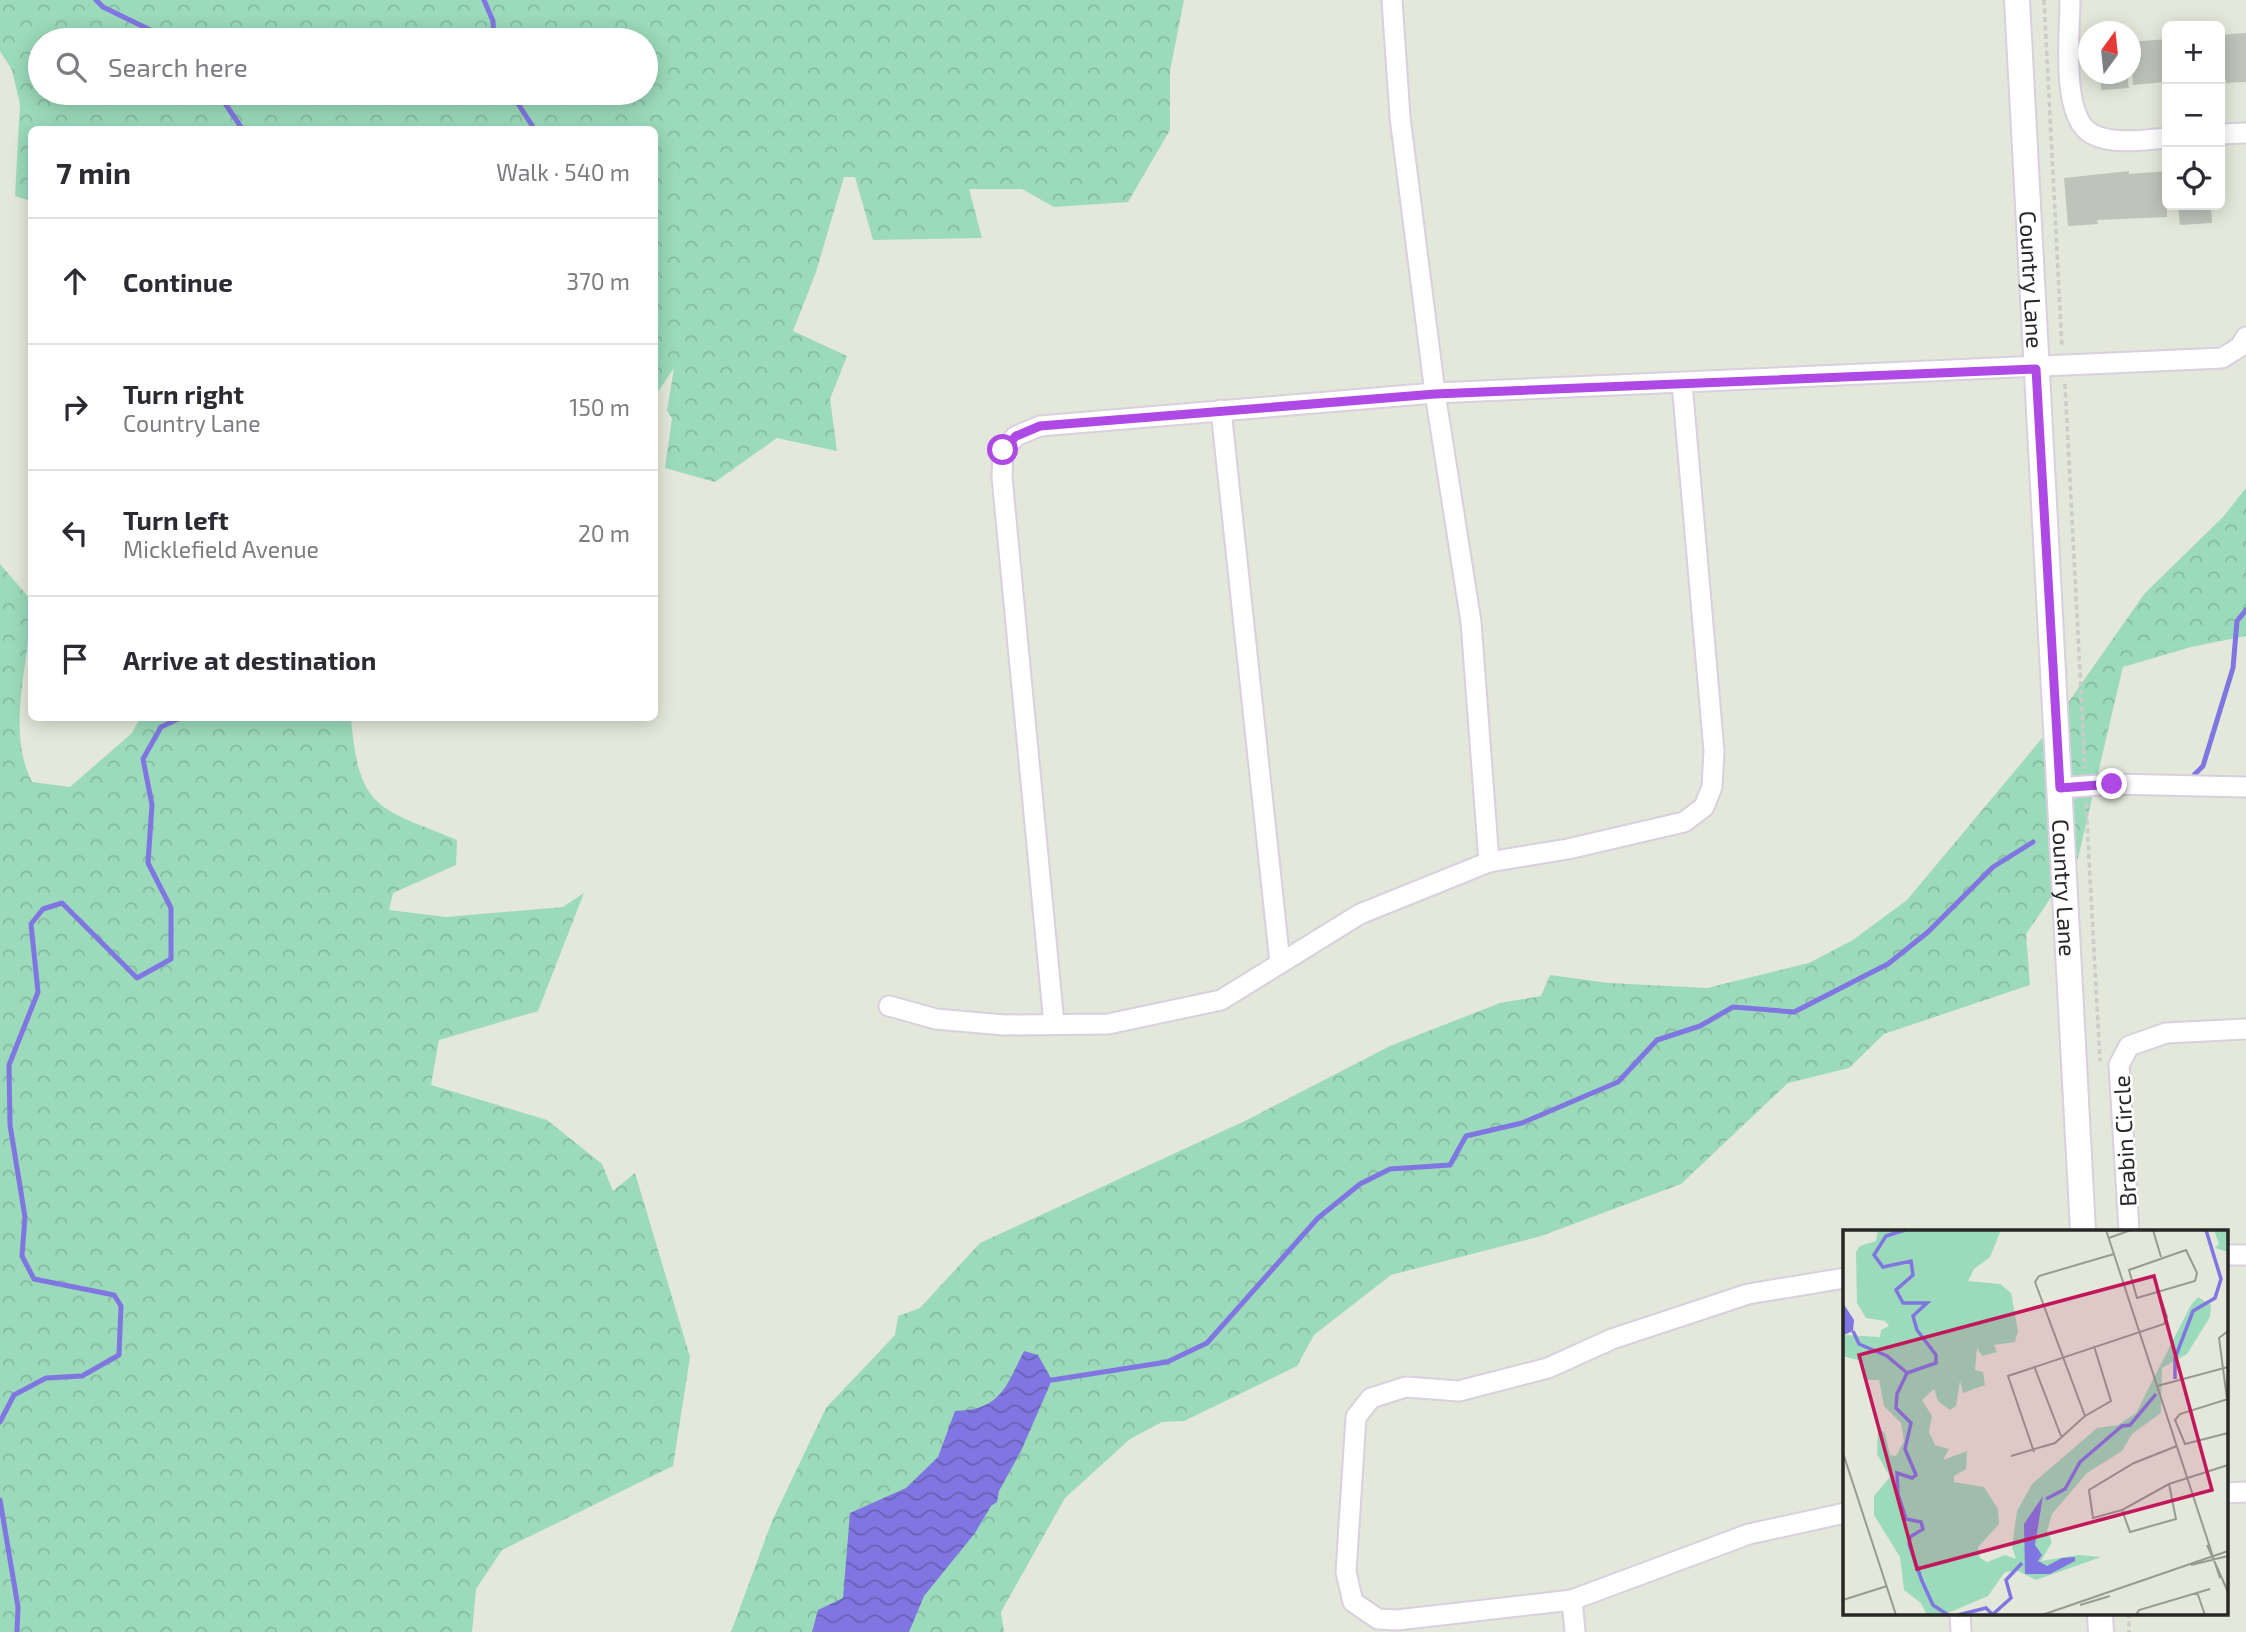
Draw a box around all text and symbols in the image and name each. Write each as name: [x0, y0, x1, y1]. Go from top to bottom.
north arrow: [2078, 21, 2141, 84]
map controls: [2162, 21, 2225, 210]
button: +: [2162, 21, 2225, 84]
search box: [28, 28, 658, 105]
icon: search: [52, 48, 90, 86]
text: Search here: [108, 51, 248, 82]
button: −: [2162, 84, 2225, 147]
button: locate: [2162, 147, 2225, 210]
text: 7 min: [56, 154, 131, 190]
text: Walk · 540 m: [496, 158, 630, 186]
street label: Country Lane: [2014, 210, 2050, 349]
icon: ahead: [56, 262, 94, 300]
text: Continue: [123, 266, 233, 297]
text: 370 m: [566, 267, 630, 295]
text: Turn right: [123, 378, 244, 409]
icon: right: [56, 388, 94, 426]
text: 150 m: [569, 393, 630, 421]
text: Country Lane: [123, 409, 261, 437]
route start: [987, 434, 1018, 465]
text: Turn left: [123, 504, 229, 535]
icon: left: [56, 514, 94, 552]
text: 20 m: [578, 519, 630, 547]
text: Micklefield Avenue: [123, 535, 319, 563]
icon: arrive: [56, 640, 94, 678]
text: Arrive at destination: [123, 644, 376, 675]
route end: [2096, 768, 2127, 799]
street label: Country Lane: [2047, 818, 2082, 957]
street label: Brabin Circle: [2107, 1075, 2141, 1207]
inset map: [1843, 1230, 2228, 1614]

